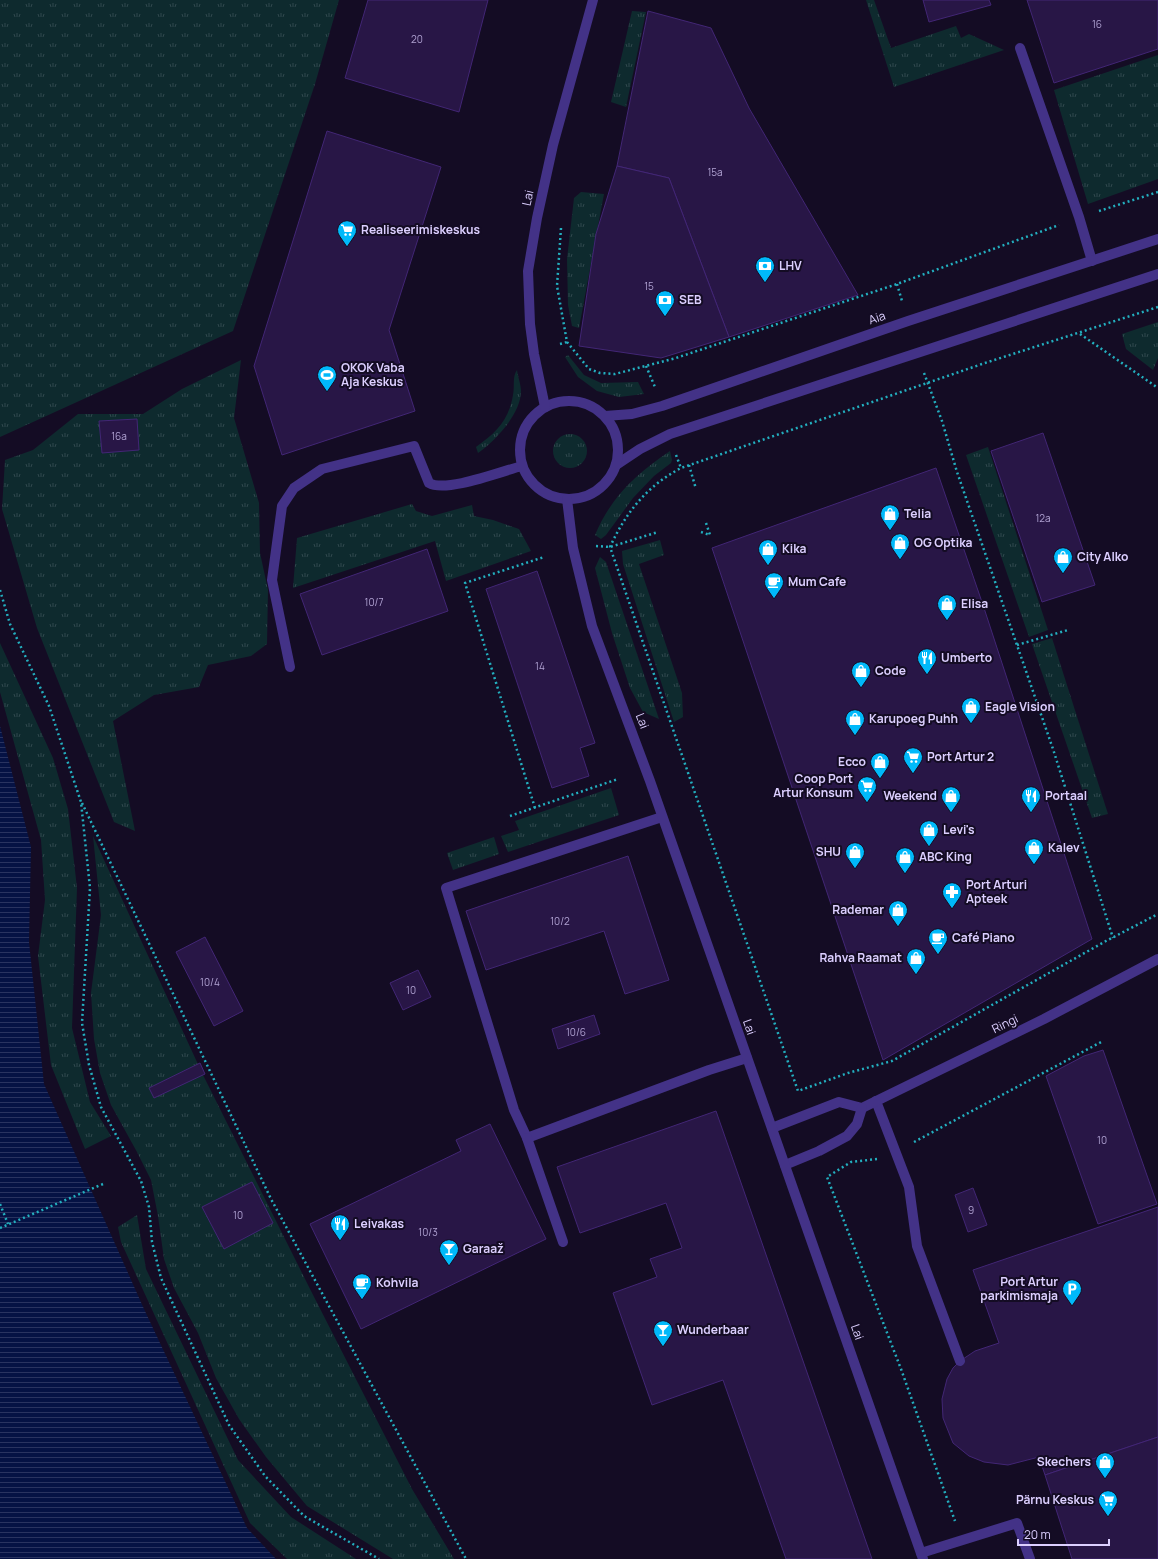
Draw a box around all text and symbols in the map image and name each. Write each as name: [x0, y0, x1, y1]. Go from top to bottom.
house number: 16: [1092, 17, 1102, 31]
house number: 20: [411, 32, 423, 46]
house number: 15a: [707, 165, 723, 179]
street label: Lai: [517, 188, 538, 207]
supermarket icon: Realiseerimiskeskus: [336, 219, 358, 247]
place label: Realiseerimiskeskus: [361, 221, 480, 238]
bank icon: LHV: [754, 255, 776, 283]
place label: LHV: [779, 257, 802, 274]
house number: 15: [644, 279, 654, 293]
bank icon: SEB: [654, 289, 676, 317]
place label: SEB: [679, 291, 702, 308]
street label: Aia: [866, 307, 888, 328]
place label: OKOK Vaba Aja Keskus: [341, 359, 405, 390]
sports icon: OKOK Vaba Aja Keskus: [316, 364, 338, 392]
house number: 16a: [111, 429, 127, 443]
shop icon: Telia: [879, 503, 901, 531]
place label: Telia: [904, 505, 931, 522]
house number: 12a: [1035, 511, 1051, 525]
shop icon: OG Optika: [889, 532, 911, 560]
place label: OG Optika: [914, 534, 973, 551]
shop icon: Kika: [757, 538, 779, 566]
place label: Kika: [782, 540, 807, 557]
shop icon: City Alko: [1052, 546, 1074, 574]
place label: City Alko: [1077, 548, 1129, 565]
cafe icon: Mum Cafe: [763, 571, 785, 599]
place label: Mum Cafe: [788, 573, 846, 590]
shop icon: Elisa: [936, 593, 958, 621]
house number: 10/7: [365, 595, 383, 609]
place label: Elisa: [961, 595, 988, 612]
restaurant icon: Umberto: [916, 647, 938, 675]
place label: Umberto: [941, 649, 992, 666]
house number: 14: [535, 659, 545, 673]
shop icon: Code: [850, 660, 872, 688]
place label: Code: [875, 662, 906, 679]
shop icon: Eagle Vision: [960, 696, 982, 724]
place label: Eagle Vision: [985, 698, 1055, 715]
shop icon: Karupoeg Puhh: [844, 708, 866, 736]
street label: Lai: [632, 710, 653, 731]
place label: Karupoeg Puhh: [869, 710, 958, 727]
supermarket icon: Port Artur 2: [902, 746, 924, 774]
place label: Port Artur 2: [927, 748, 994, 765]
shop icon: Ecco: [869, 751, 891, 779]
place label: Ecco: [838, 753, 866, 770]
place label: Coop Port Artur Konsum: [773, 770, 853, 801]
supermarket icon: Coop Port Artur Konsum: [856, 775, 878, 803]
shop icon: Weekend: [940, 785, 962, 813]
restaurant icon: Portaal: [1020, 785, 1042, 813]
place label: Weekend: [883, 787, 937, 804]
place label: Portaal: [1045, 787, 1087, 804]
shop icon: Levi's: [918, 819, 940, 847]
place label: Levi's: [943, 821, 975, 838]
shop icon: Kalev: [1023, 837, 1045, 865]
place label: Kalev: [1048, 839, 1080, 856]
shop icon: SHU: [844, 841, 866, 869]
place label: SHU: [816, 843, 841, 860]
shop icon: ABC King: [894, 846, 916, 874]
place label: ABC King: [919, 848, 972, 865]
place label: Port Arturi Apteek: [966, 876, 1027, 907]
pharmacy icon: Port Arturi Apteek: [941, 881, 963, 909]
shop icon: Rademar: [887, 899, 909, 927]
place label: Rademar: [832, 901, 884, 918]
house number: 10/2: [550, 914, 570, 928]
cafe icon: Café Piano: [927, 927, 949, 955]
place label: Café Piano: [952, 929, 1015, 946]
shop icon: Rahva Raamat: [905, 947, 927, 975]
place label: Rahva Raamat: [819, 949, 902, 966]
house number: 10/4: [200, 975, 220, 989]
house number: 10: [406, 983, 416, 997]
street label: Ringi: [989, 1010, 1021, 1037]
street label: Lai: [739, 1017, 760, 1037]
house number: 10/6: [566, 1025, 586, 1039]
house number: 10: [1097, 1133, 1107, 1147]
house number: 9: [968, 1203, 974, 1217]
house number: 10: [233, 1208, 243, 1222]
restaurant icon: Leivakas: [329, 1213, 351, 1241]
place label: Leivakas: [354, 1215, 405, 1232]
house number: 10/3: [418, 1225, 438, 1239]
bar icon: Garaaž: [438, 1238, 460, 1266]
place label: Garaaž: [463, 1240, 504, 1257]
cafe icon: Kohvila: [351, 1272, 373, 1300]
place label: Port Artur parkimismaja: [980, 1273, 1058, 1304]
place label: Kohvila: [376, 1274, 419, 1291]
parking icon: Port Artur parkimismaja: [1061, 1278, 1083, 1306]
bar icon: Wunderbaar: [652, 1319, 674, 1347]
place label: Wunderbaar: [677, 1321, 749, 1338]
street label: Lai: [847, 1322, 868, 1342]
shop icon: Skechers: [1094, 1451, 1116, 1479]
place label: Skechers: [1037, 1453, 1091, 1470]
supermarket icon: Pärnu Keskus: [1097, 1489, 1119, 1517]
place label: Pärnu Keskus: [1016, 1491, 1094, 1508]
scale bar: [1018, 1521, 1109, 1547]
text: 20 m: [1024, 1526, 1051, 1543]

